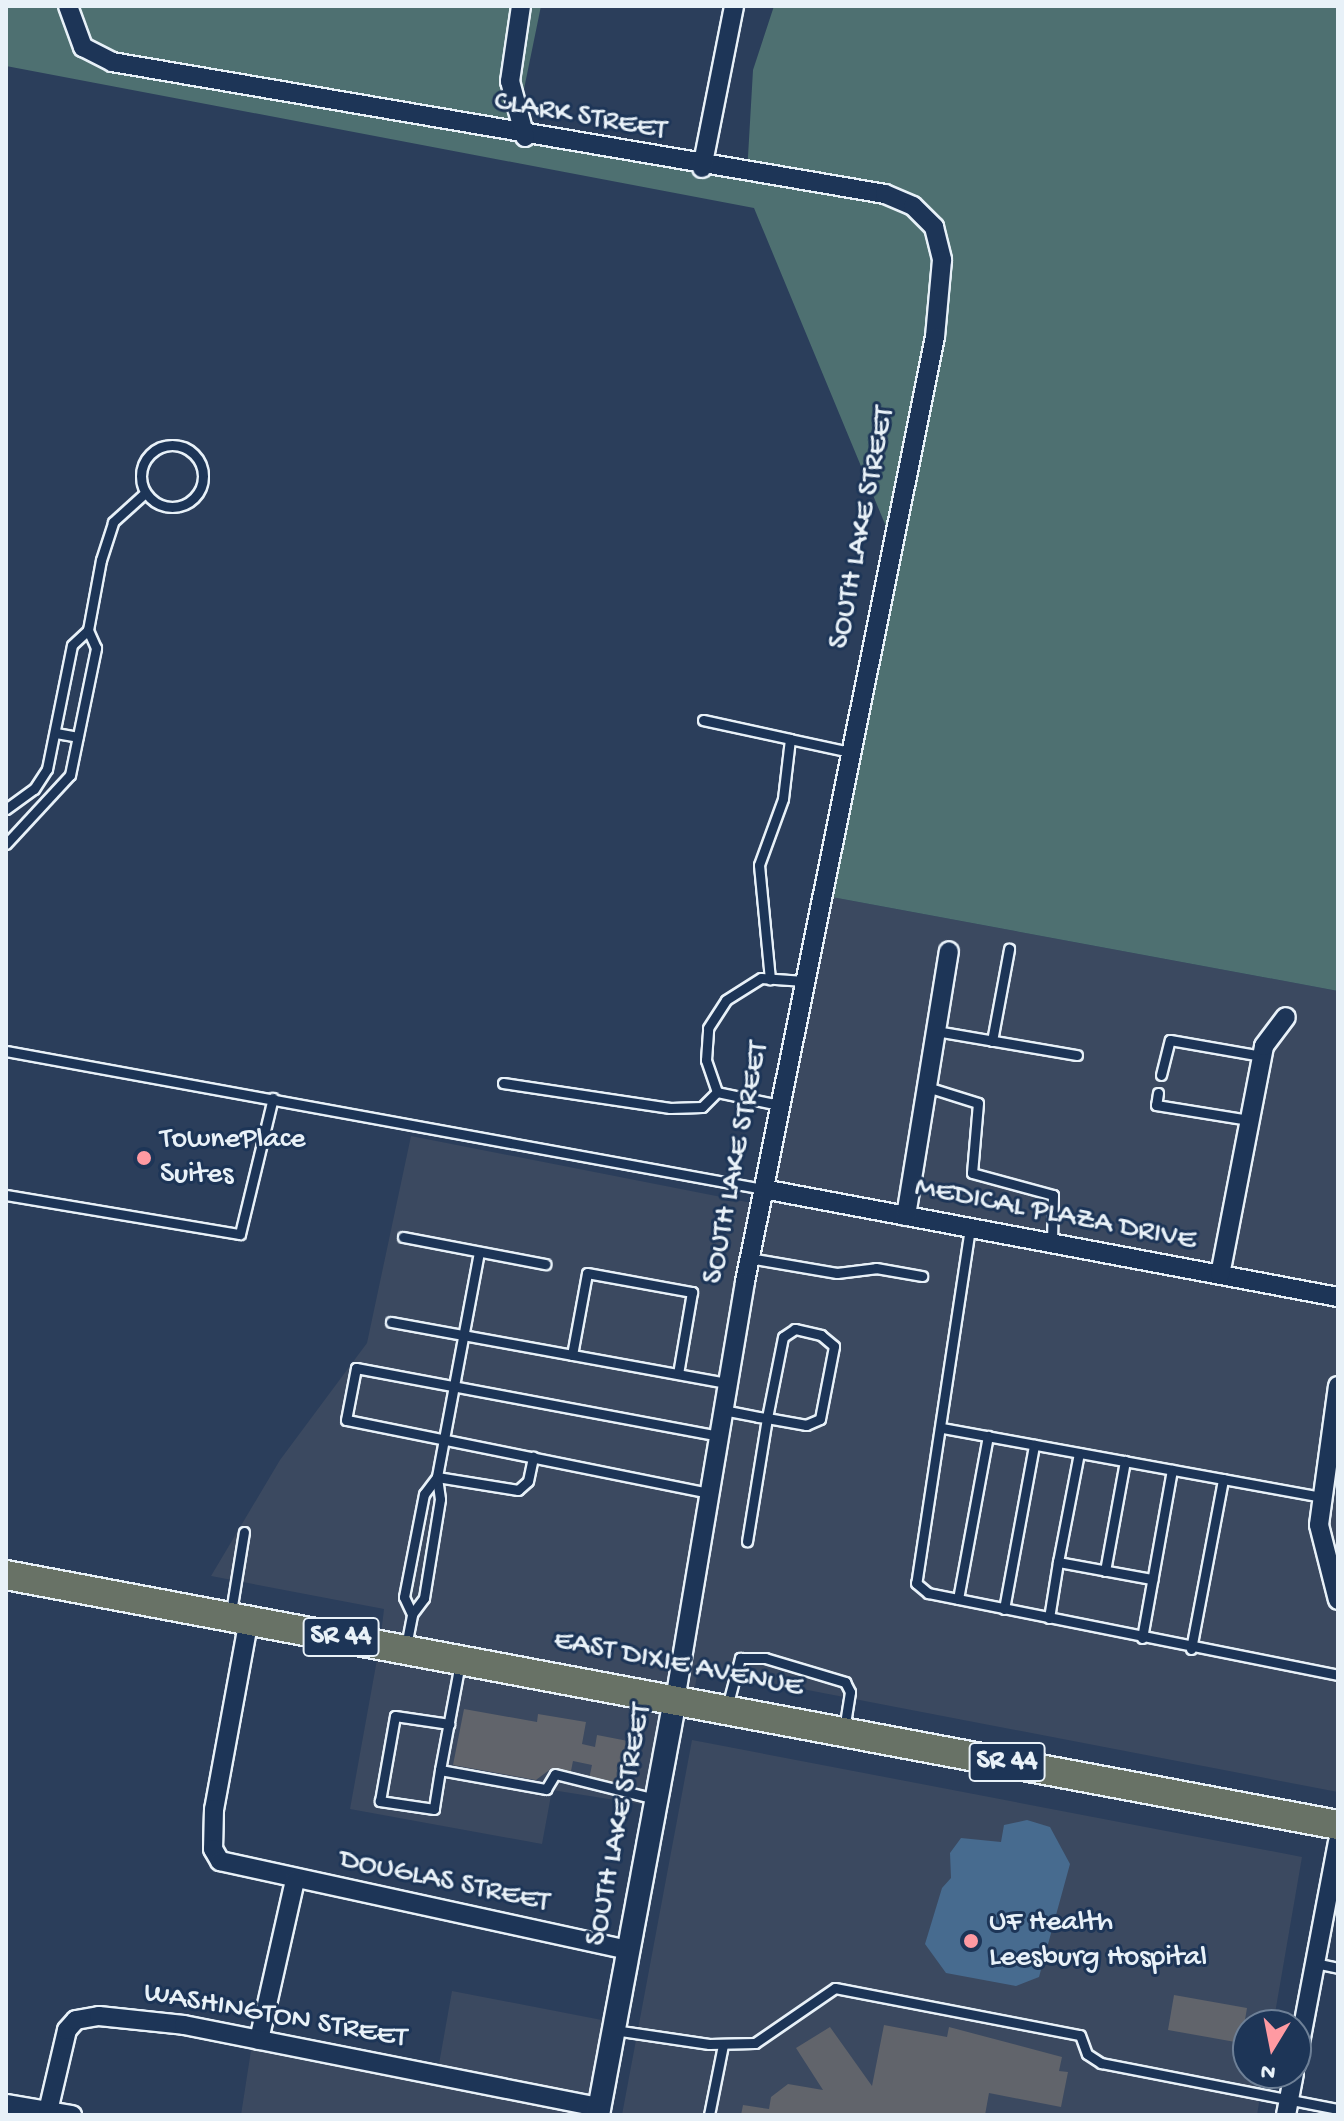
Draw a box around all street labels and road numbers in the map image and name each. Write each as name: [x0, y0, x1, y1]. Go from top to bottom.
street label: CLARK STREET: [491, 85, 669, 151]
street label: SOUTH LAKE STREET: [823, 404, 905, 652]
street label: SOUTH LAKE STREET: [697, 1039, 779, 1287]
street label: MEDICAL PLAZA DRIVE: [911, 1171, 1199, 1261]
road number: SR 44: [301, 1613, 381, 1661]
street label: EAST DIXIE AVENUE: [550, 1624, 806, 1708]
street label: SOUTH LAKE STREET: [580, 1701, 662, 1949]
road number: SR 44: [967, 1738, 1047, 1786]
street label: DOUGLAS STREET: [336, 1843, 552, 1923]
street label: WASHINGTON STREET: [141, 1976, 409, 2058]

